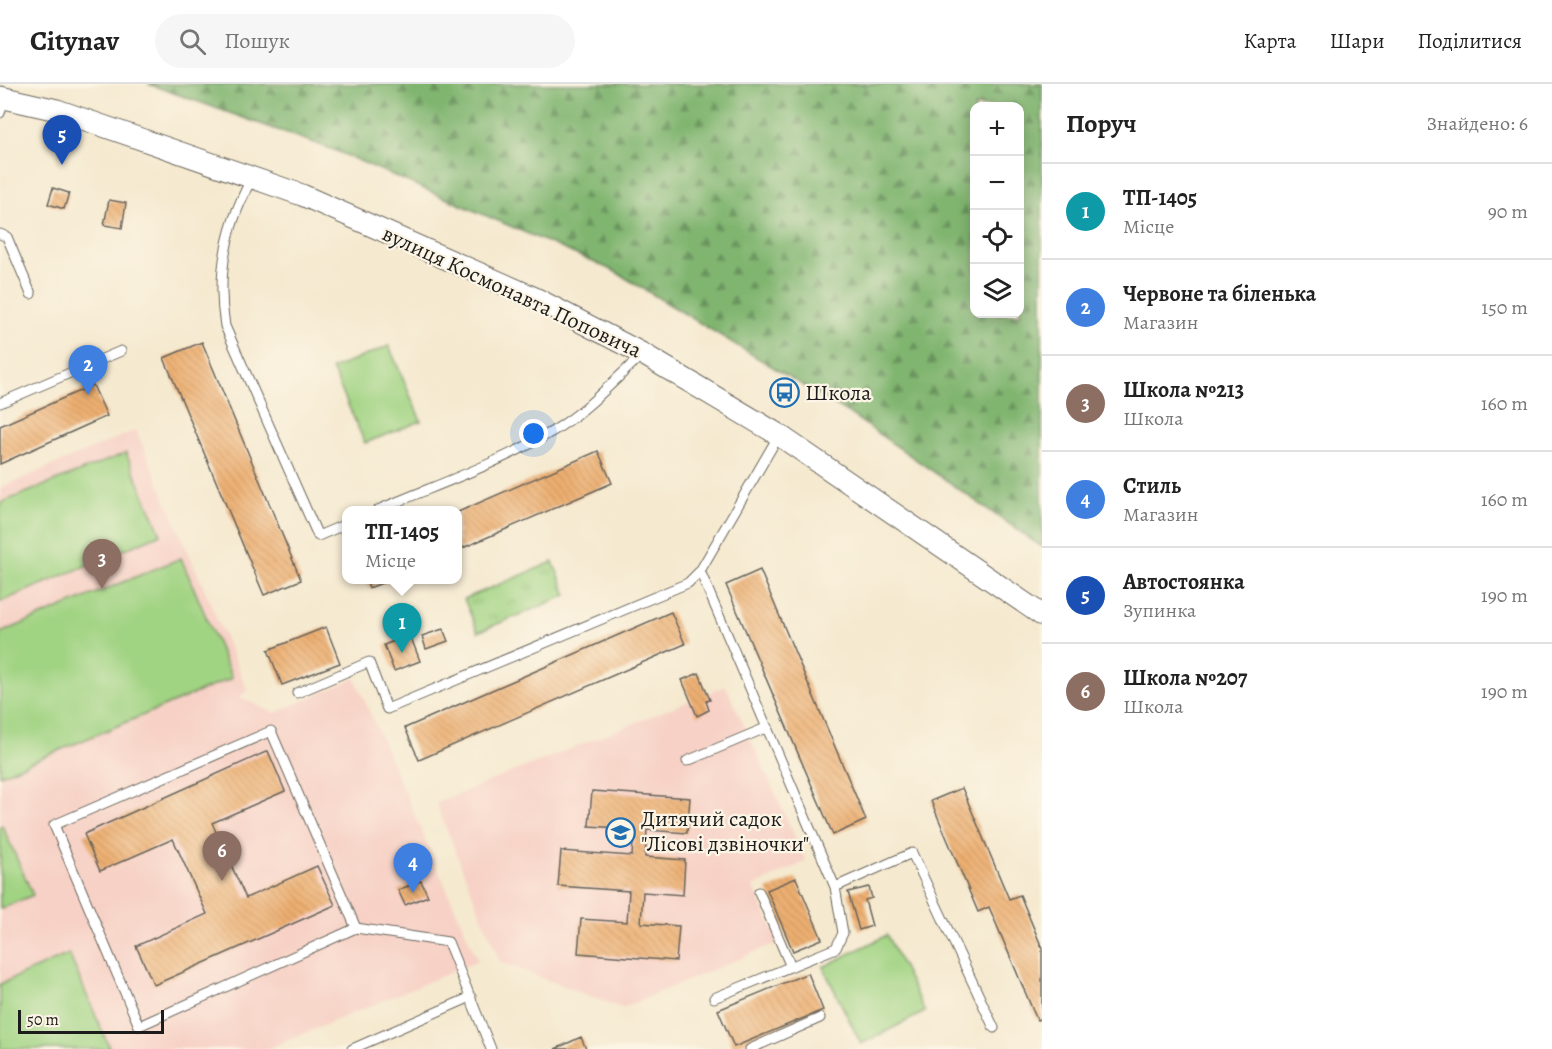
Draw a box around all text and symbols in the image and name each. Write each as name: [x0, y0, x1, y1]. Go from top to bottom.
search box: [155, 14, 575, 68]
text: Citynav: [30, 22, 119, 60]
icon: search: [176, 25, 209, 58]
text: Пошук: [224, 26, 290, 56]
text: Карта: [1244, 27, 1296, 55]
text: Шари: [1329, 27, 1384, 55]
text: Поділитися: [1417, 27, 1522, 55]
map controls: [970, 102, 1024, 318]
button: +: [970, 102, 1024, 156]
text: Поруч: [1066, 106, 1137, 141]
text: Знайдено: 6: [1426, 110, 1528, 137]
pin: 5: [42, 116, 82, 165]
button: −: [970, 156, 1024, 210]
text: ТП-1405: [1123, 183, 1197, 213]
text: 1: [1082, 198, 1089, 225]
text: 90 m: [1488, 198, 1528, 225]
button: locate: [970, 210, 1024, 264]
text: Місце: [1123, 213, 1174, 240]
street label: вулиця Космонавта Поповича: [377, 219, 647, 366]
button: layers: [970, 264, 1024, 318]
text: Червоне та біленька: [1123, 279, 1316, 309]
text: 2: [1081, 294, 1090, 321]
text: 150 m: [1481, 294, 1528, 321]
text: Магазин: [1123, 309, 1198, 336]
pin: 2: [68, 346, 107, 395]
text: Школа №213: [1123, 375, 1244, 405]
bus stop icon: Школа: [768, 377, 800, 409]
place label: Школа: [805, 378, 872, 408]
text: 3: [1081, 390, 1090, 417]
text: 160 m: [1481, 390, 1528, 417]
text: Школа: [1123, 405, 1183, 432]
your location: [519, 419, 548, 448]
text: Стиль: [1123, 471, 1181, 501]
text: 4: [1081, 486, 1090, 513]
text: 160 m: [1481, 486, 1528, 513]
text: Магазин: [1123, 501, 1198, 528]
popup: [342, 506, 462, 584]
text: ТП-1405: [365, 517, 439, 547]
pin: 3: [82, 540, 122, 589]
text: Місце: [365, 547, 416, 574]
text: Автостоянка: [1123, 567, 1245, 597]
text: 5: [1081, 582, 1090, 609]
text: 190 m: [1481, 582, 1528, 609]
text: Зупинка: [1123, 597, 1196, 624]
pin: 1: [382, 604, 422, 653]
text: Школа №207: [1123, 663, 1247, 693]
text: 6: [1081, 678, 1090, 705]
text: 190 m: [1481, 678, 1528, 705]
text: Школа: [1123, 693, 1183, 720]
place label: Дитячий садок "Лісові дзвіночки": [641, 804, 809, 859]
school or university icon: Дитячий садок "Лісові дзвіночки": [604, 816, 636, 848]
pin: 6: [202, 832, 242, 881]
pin: 4: [394, 844, 432, 893]
scale bar: [18, 1007, 164, 1034]
text: 50 m: [27, 1009, 59, 1031]

